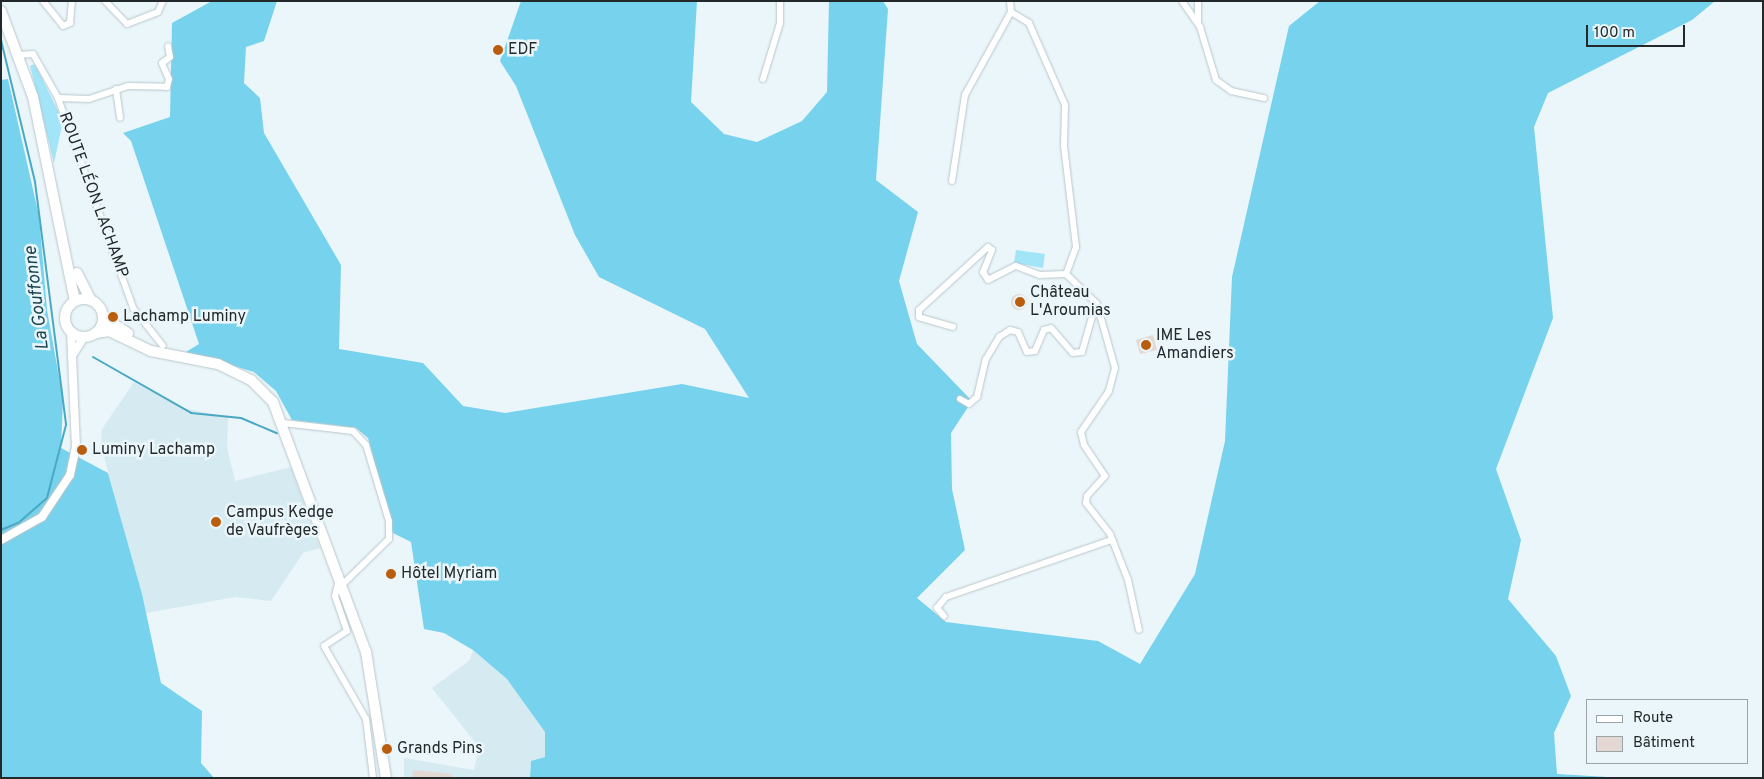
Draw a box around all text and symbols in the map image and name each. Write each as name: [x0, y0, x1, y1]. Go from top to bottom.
scale bar: [1589, 15, 1688, 47]
text: 100 m: [1594, 24, 1635, 43]
place label: EDF: [508, 40, 537, 60]
marker: EDF: [492, 44, 504, 56]
street label: ROUTE LÉON LACHAMP: [54, 110, 132, 280]
water label: La Gouffonne: [21, 245, 55, 351]
place label: Château L'Aroumias: [1030, 283, 1111, 321]
marker: Château L'Aroumias: [1014, 296, 1026, 308]
place label: Lachamp Luminy: [123, 307, 246, 327]
marker: Lachamp Luminy: [107, 311, 119, 323]
place label: IME Les Amandiers: [1156, 326, 1234, 364]
marker: IME Les Amandiers: [1140, 339, 1152, 351]
place label: Luminy Lachamp: [92, 440, 215, 460]
marker: Luminy Lachamp: [76, 444, 88, 456]
place label: Campus Kedge de Vaufrèges: [226, 503, 334, 541]
marker: Campus Kedge de Vaufrèges: [210, 516, 222, 528]
place label: Hôtel Myriam: [401, 564, 497, 584]
marker: Hôtel Myriam: [385, 568, 397, 580]
legend: [1586, 699, 1749, 764]
text: Route: [1633, 709, 1673, 728]
text: Bâtiment: [1633, 734, 1695, 753]
place label: Grands Pins: [397, 739, 483, 759]
marker: Grands Pins: [381, 743, 393, 755]

